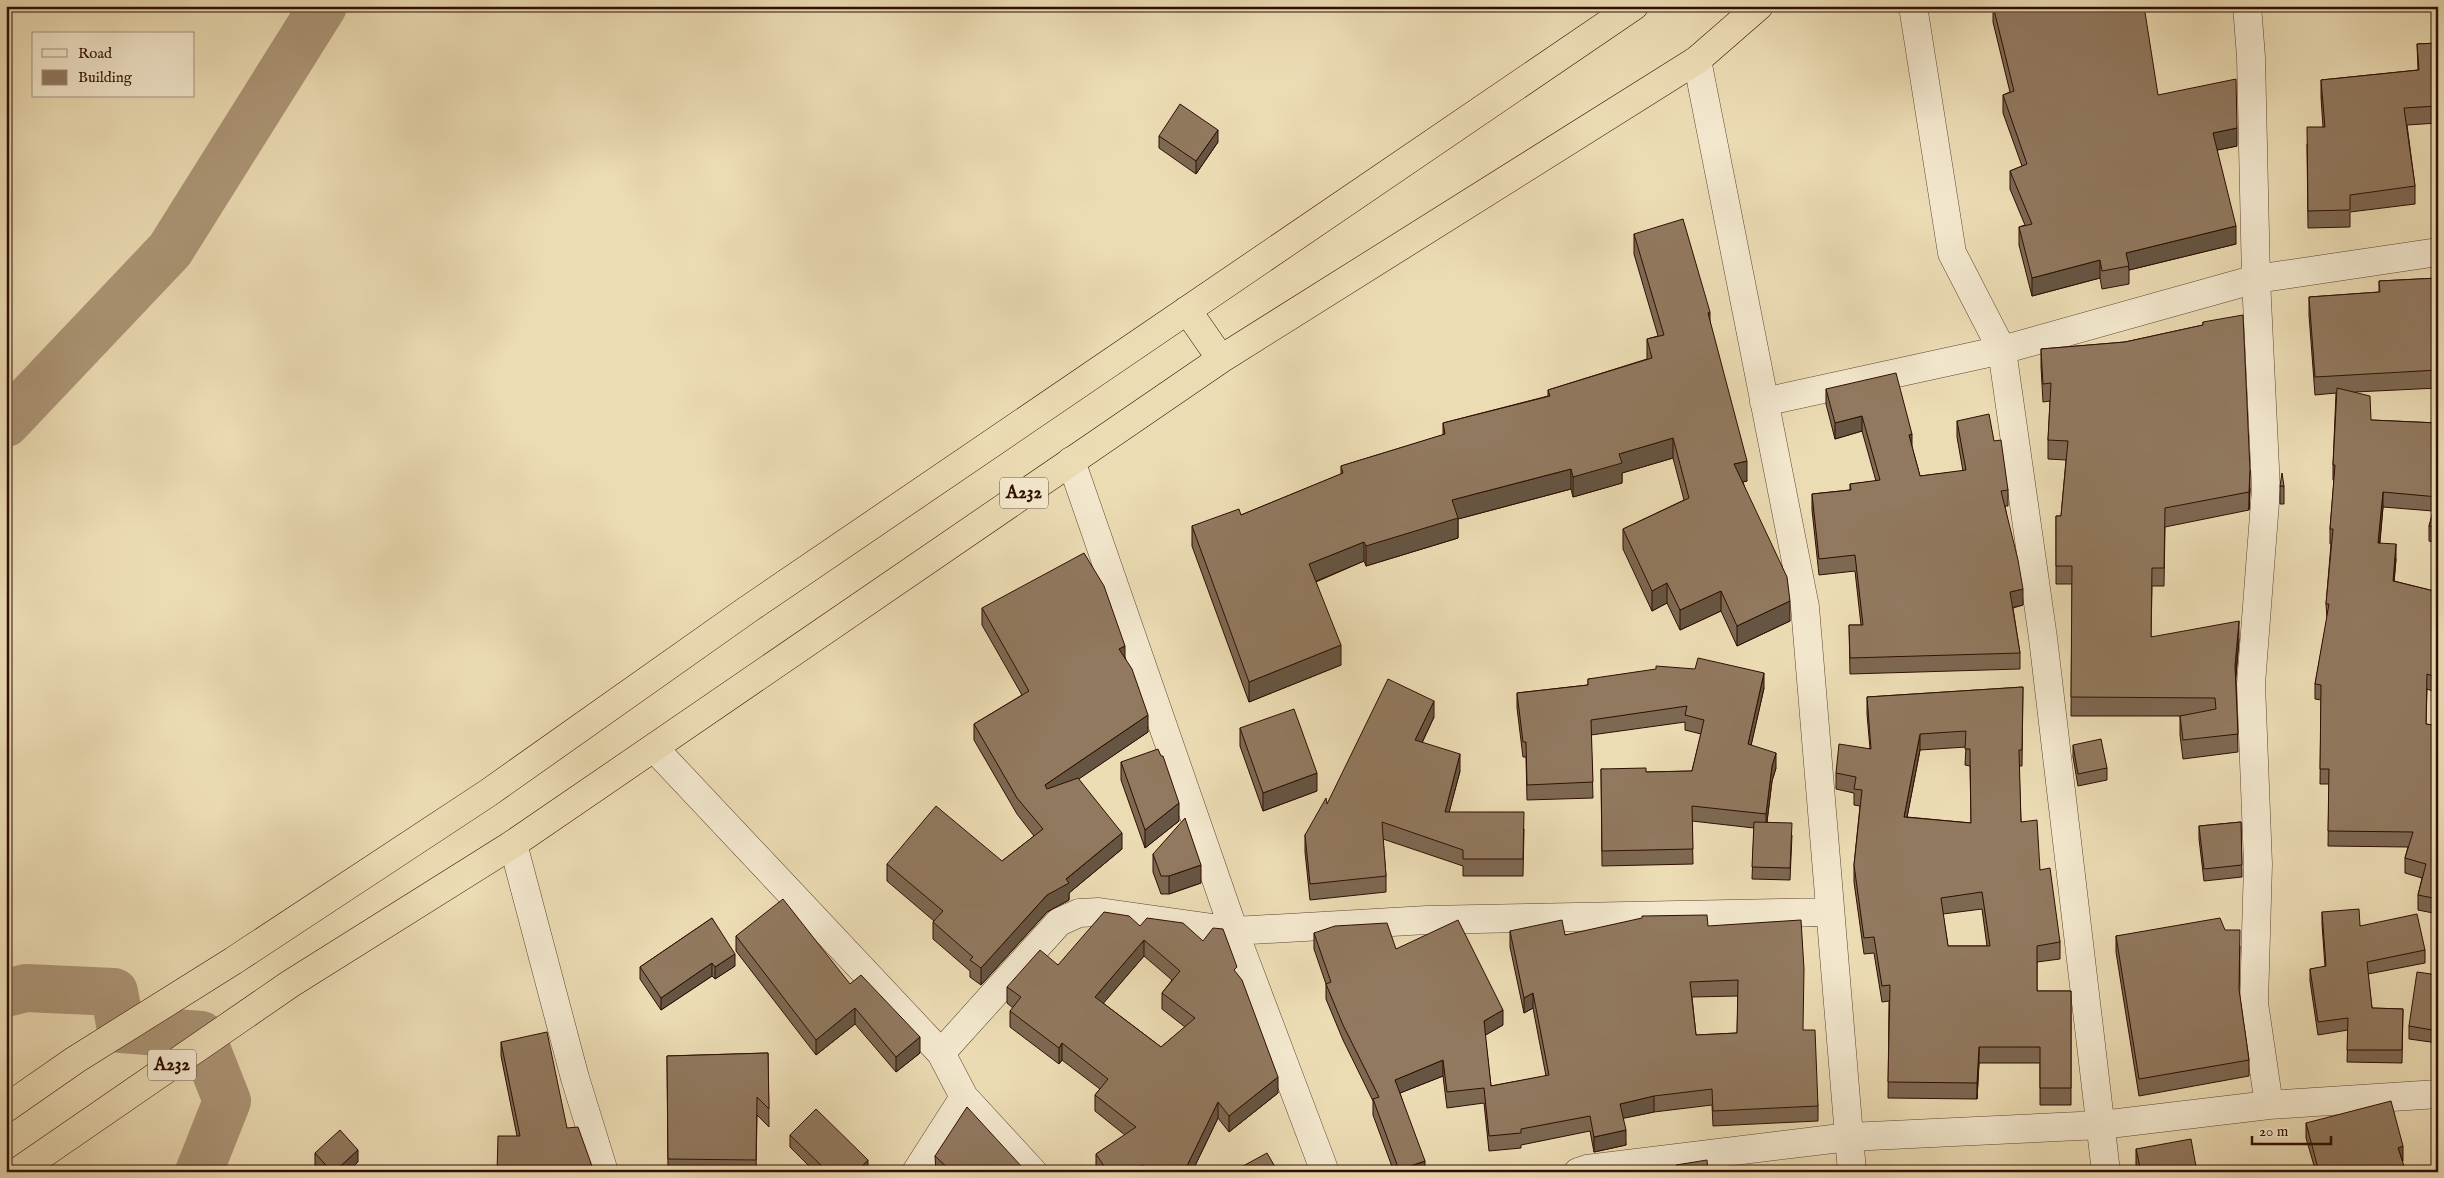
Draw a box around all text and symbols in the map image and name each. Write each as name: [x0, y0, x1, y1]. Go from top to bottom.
legend: [32, 32, 195, 98]
text: Road: [78, 44, 113, 63]
text: Building: [78, 68, 133, 87]
road number: A232: [1000, 478, 1048, 508]
road number: A232: [148, 1050, 196, 1080]
scale bar: [2252, 1113, 2330, 1145]
text: 20 m: [2259, 1122, 2289, 1141]

